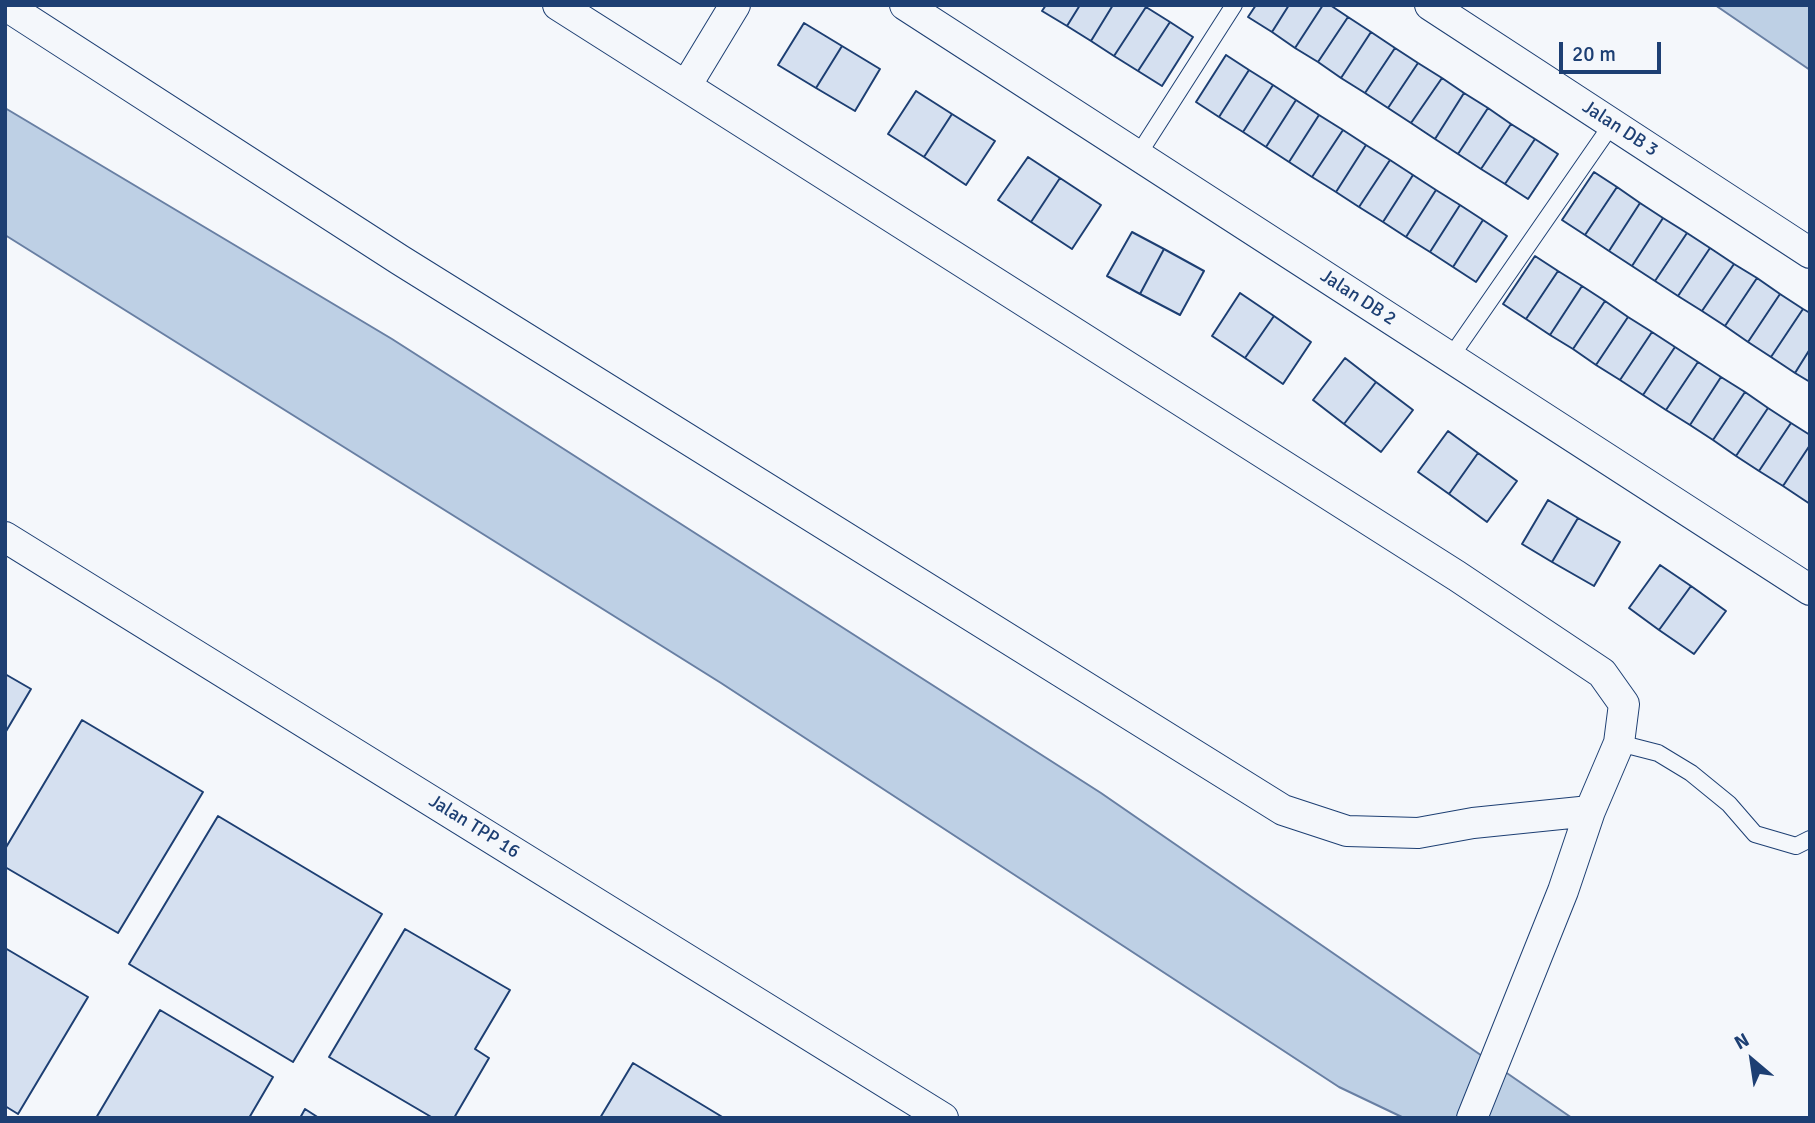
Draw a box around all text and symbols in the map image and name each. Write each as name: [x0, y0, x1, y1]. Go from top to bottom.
scale bar: [1563, 28, 1664, 72]
text: 20 m: [1572, 41, 1616, 67]
street label: Jalan DB 3: [1578, 96, 1662, 162]
street label: Jalan DB 2: [1316, 265, 1400, 331]
street label: Jalan TPP 16: [424, 790, 524, 864]
north arrow: [1717, 1025, 1787, 1095]
text: N: [1730, 1028, 1753, 1055]

